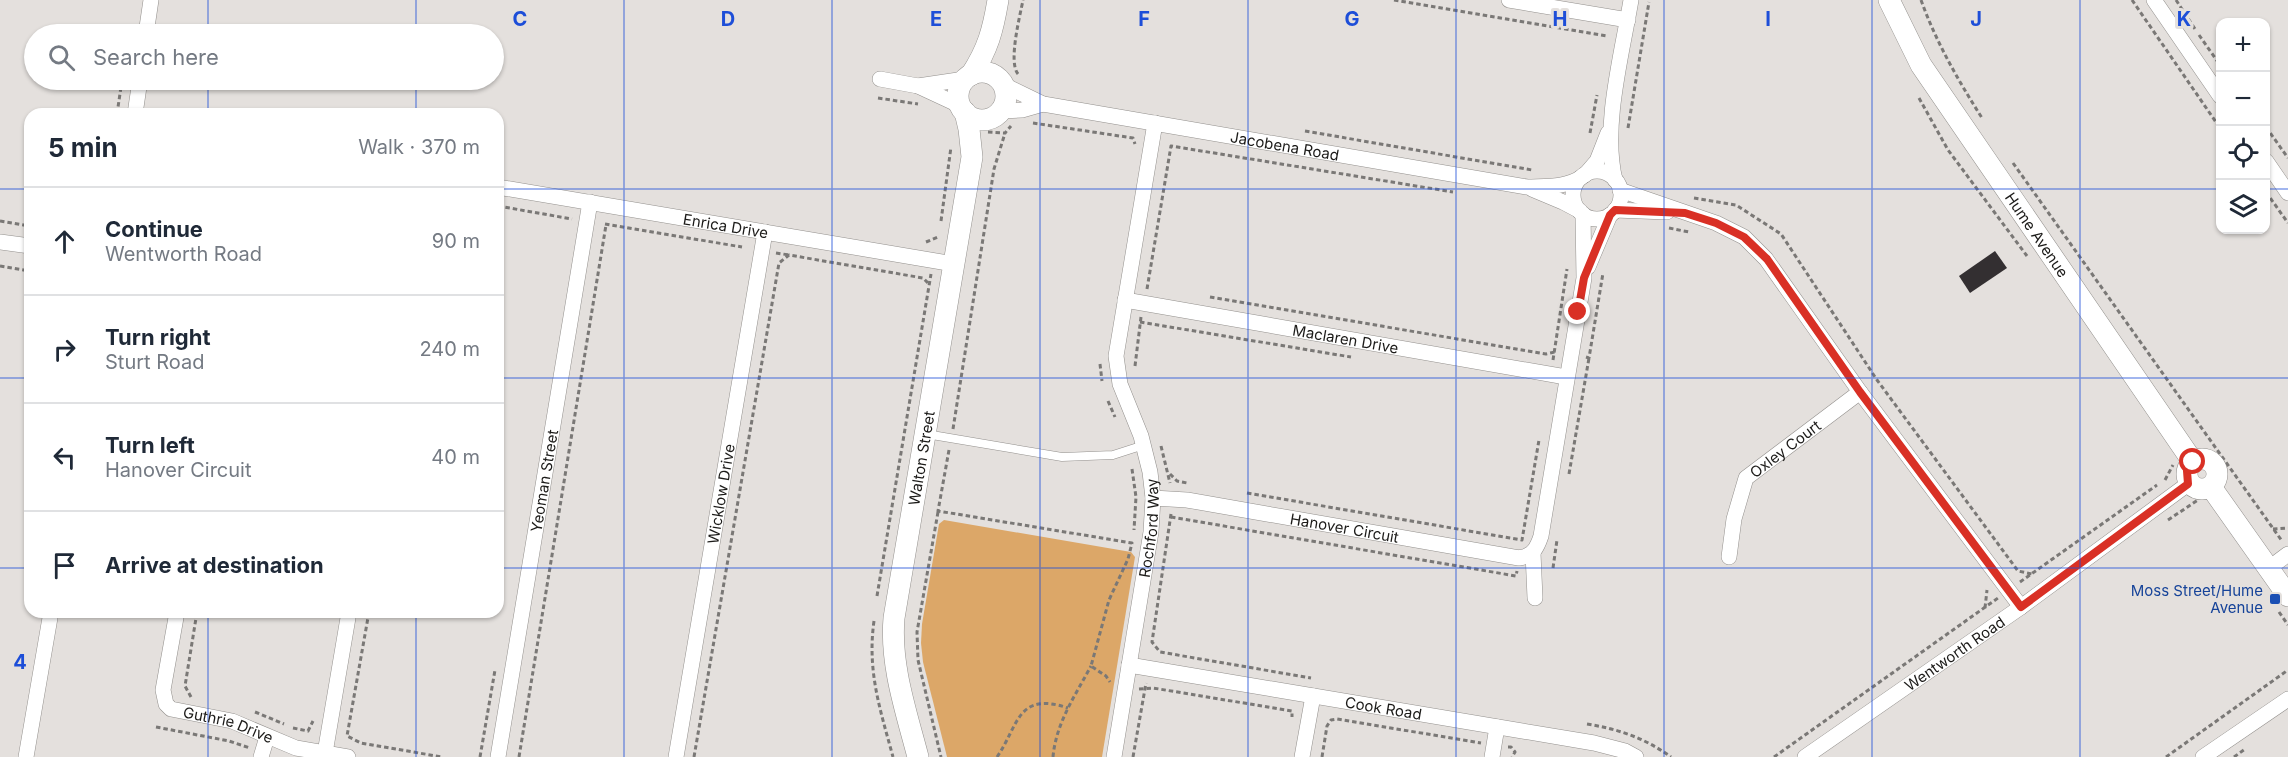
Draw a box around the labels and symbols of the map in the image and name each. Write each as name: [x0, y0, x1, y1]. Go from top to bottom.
text: C: [513, 7, 527, 31]
text: D: [721, 7, 735, 31]
text: E: [930, 7, 942, 31]
text: F: [1138, 7, 1150, 31]
text: G: [1344, 7, 1360, 31]
text: H: [1553, 7, 1567, 31]
text: I: [1765, 7, 1771, 31]
text: J: [1970, 7, 1982, 31]
text: K: [2177, 7, 2191, 31]
street label: Jacobena Road: [1229, 127, 1341, 164]
street label: Hume Avenue: [2001, 188, 2073, 281]
street label: Enrica Drive: [682, 209, 770, 242]
route end: [1564, 298, 1590, 324]
street label: Maclaren Drive: [1291, 320, 1400, 357]
street label: Walton Street: [904, 409, 938, 507]
street label: Oxley Court: [1746, 416, 1824, 481]
street label: Yeoman Street: [526, 428, 562, 534]
street label: Wicklow Drive: [703, 442, 738, 545]
route start: [2179, 448, 2205, 474]
street label: Rochford Way: [1134, 477, 1163, 579]
street label: Hanover Circuit: [1289, 509, 1400, 546]
place label: Moss Street/Hume Avenue: [2131, 581, 2263, 617]
marker: Moss Street/Hume Avenue: [2268, 592, 2282, 606]
street label: Wentworth Road: [1901, 612, 2008, 695]
text: 4: [13, 650, 27, 674]
street label: Cook Road: [1344, 692, 1423, 723]
street label: Guthrie Drive: [181, 702, 276, 747]

